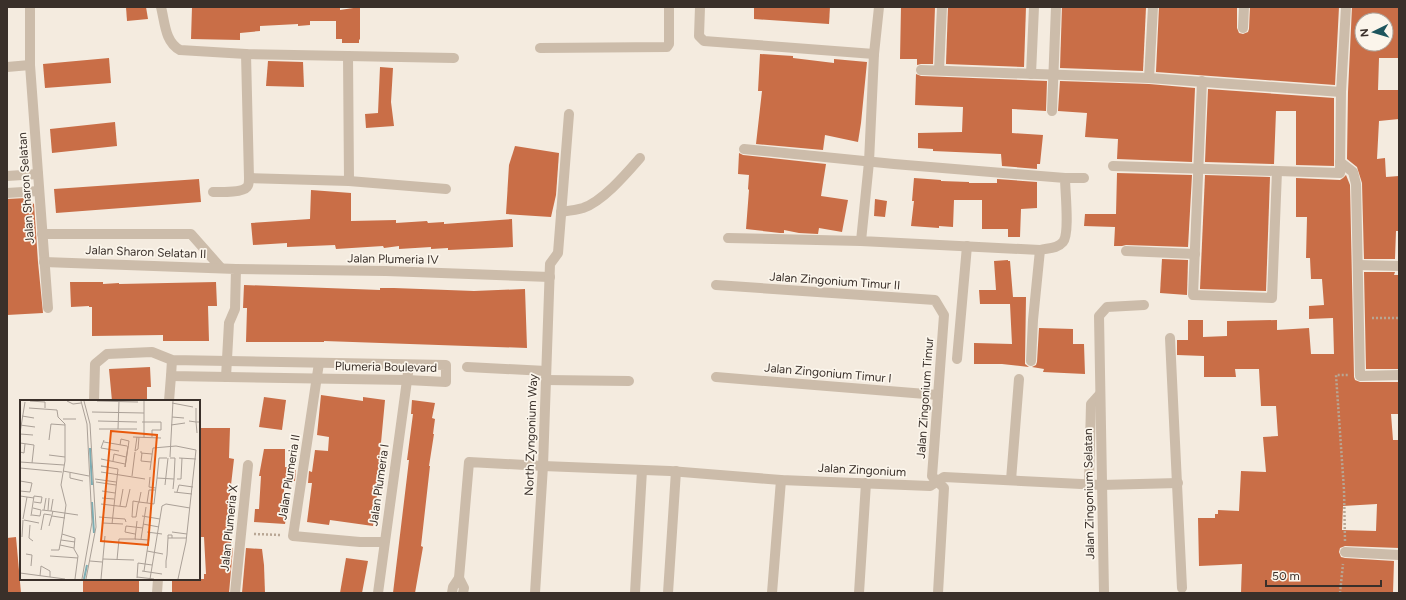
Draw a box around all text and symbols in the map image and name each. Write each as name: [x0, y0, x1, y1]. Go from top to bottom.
north arrow: [1354, 12, 1394, 52]
text: N: [1358, 28, 1371, 38]
street label: Jalan Sharon Selatan: [15, 132, 37, 244]
street label: Jalan Sharon Selatan II: [85, 243, 207, 261]
street label: Jalan Plumeria IV: [347, 251, 439, 267]
street label: Jalan Zingonium Timur II: [769, 269, 901, 293]
street label: Jalan Zingonium Timur: [914, 337, 936, 459]
street label: Plumeria Boulevard: [335, 359, 437, 375]
street label: Jalan Zingonium Timur I: [764, 360, 892, 386]
street label: North Zyngonium Way: [522, 373, 540, 496]
inset map: [20, 400, 200, 580]
street label: Jalan Zingonium Selatan: [1081, 428, 1097, 560]
street label: Jalan Plumeria II: [275, 433, 303, 521]
street label: Jalan Plumeria I: [366, 443, 392, 527]
street label: Jalan Zingonium: [818, 461, 906, 479]
street label: Jalan Plumeria X: [217, 483, 241, 572]
scale bar: [1266, 562, 1381, 588]
text: 50 m: [1272, 569, 1300, 583]

